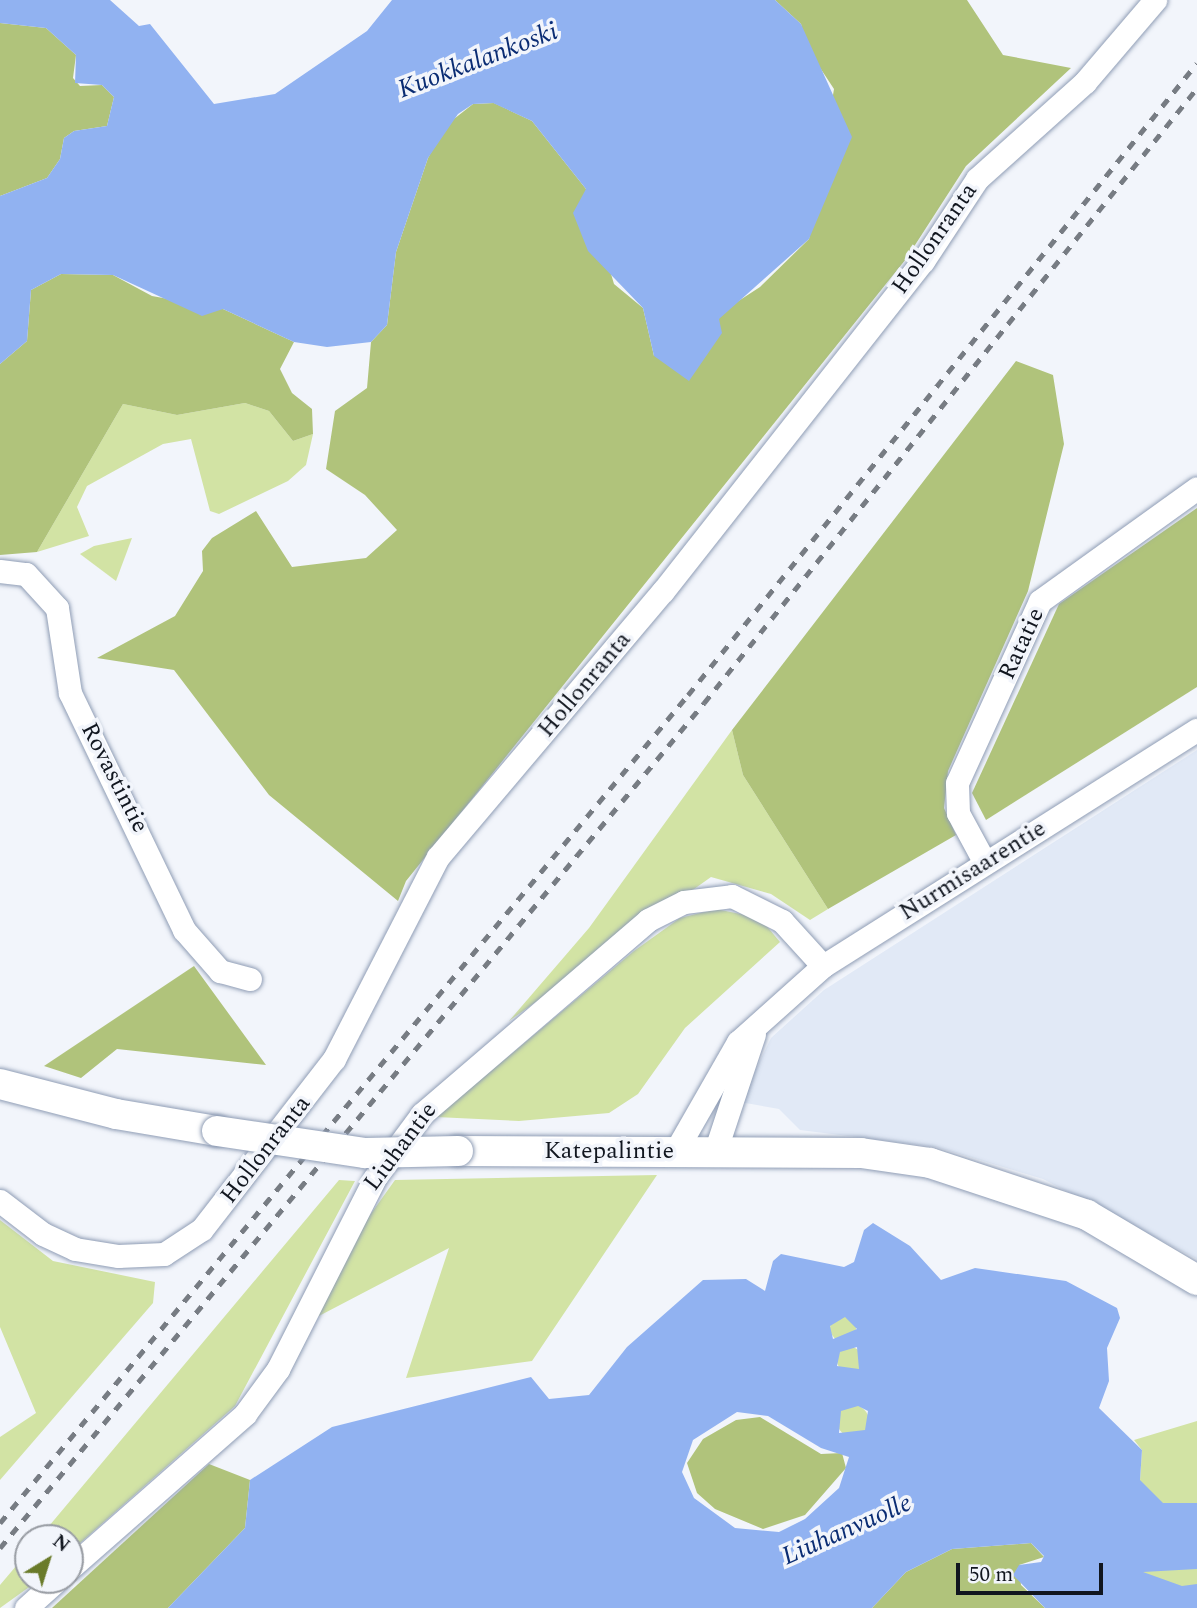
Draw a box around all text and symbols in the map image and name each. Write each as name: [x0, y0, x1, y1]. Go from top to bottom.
water label: Kuokkalankoski: [394, 16, 562, 106]
street label: Hollonranta: [886, 178, 984, 300]
street label: Ratatie: [993, 604, 1051, 684]
street label: Hollonranta: [532, 626, 638, 744]
street label: Rovastintie: [74, 718, 154, 838]
street label: Nurmisaarentie: [895, 815, 1051, 927]
street label: Hollonranta: [215, 1090, 317, 1210]
street label: Liuhantie: [358, 1097, 444, 1197]
street label: Katepalintie: [544, 1138, 674, 1166]
water label: Liuhanvuolle: [777, 1488, 917, 1572]
north arrow: [14, 1524, 84, 1594]
text: N: [46, 1527, 76, 1560]
scale bar: [959, 1548, 1106, 1592]
text: 50 m: [969, 1559, 1013, 1591]

